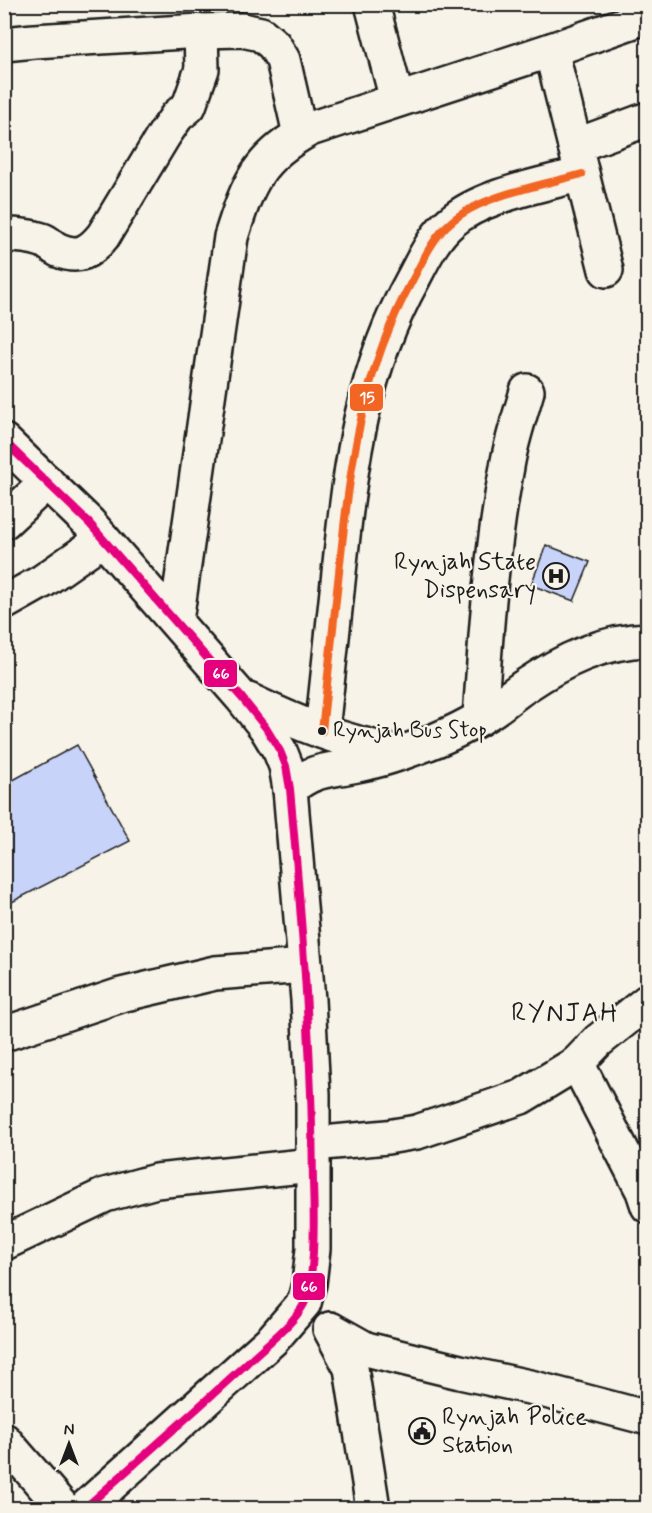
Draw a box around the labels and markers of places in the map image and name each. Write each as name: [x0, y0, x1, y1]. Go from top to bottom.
place label: Rynjah State Dispensary: [394, 547, 536, 606]
hospital icon: Rynjah State Dispensary: [541, 561, 571, 591]
place label: Rynjah Bus Stop: [333, 717, 487, 745]
marker: Rynjah Bus Stop: [316, 725, 328, 737]
place label: Rynjah Police Station: [442, 1402, 587, 1461]
public building icon: Rynjah Police Station: [407, 1416, 437, 1446]

